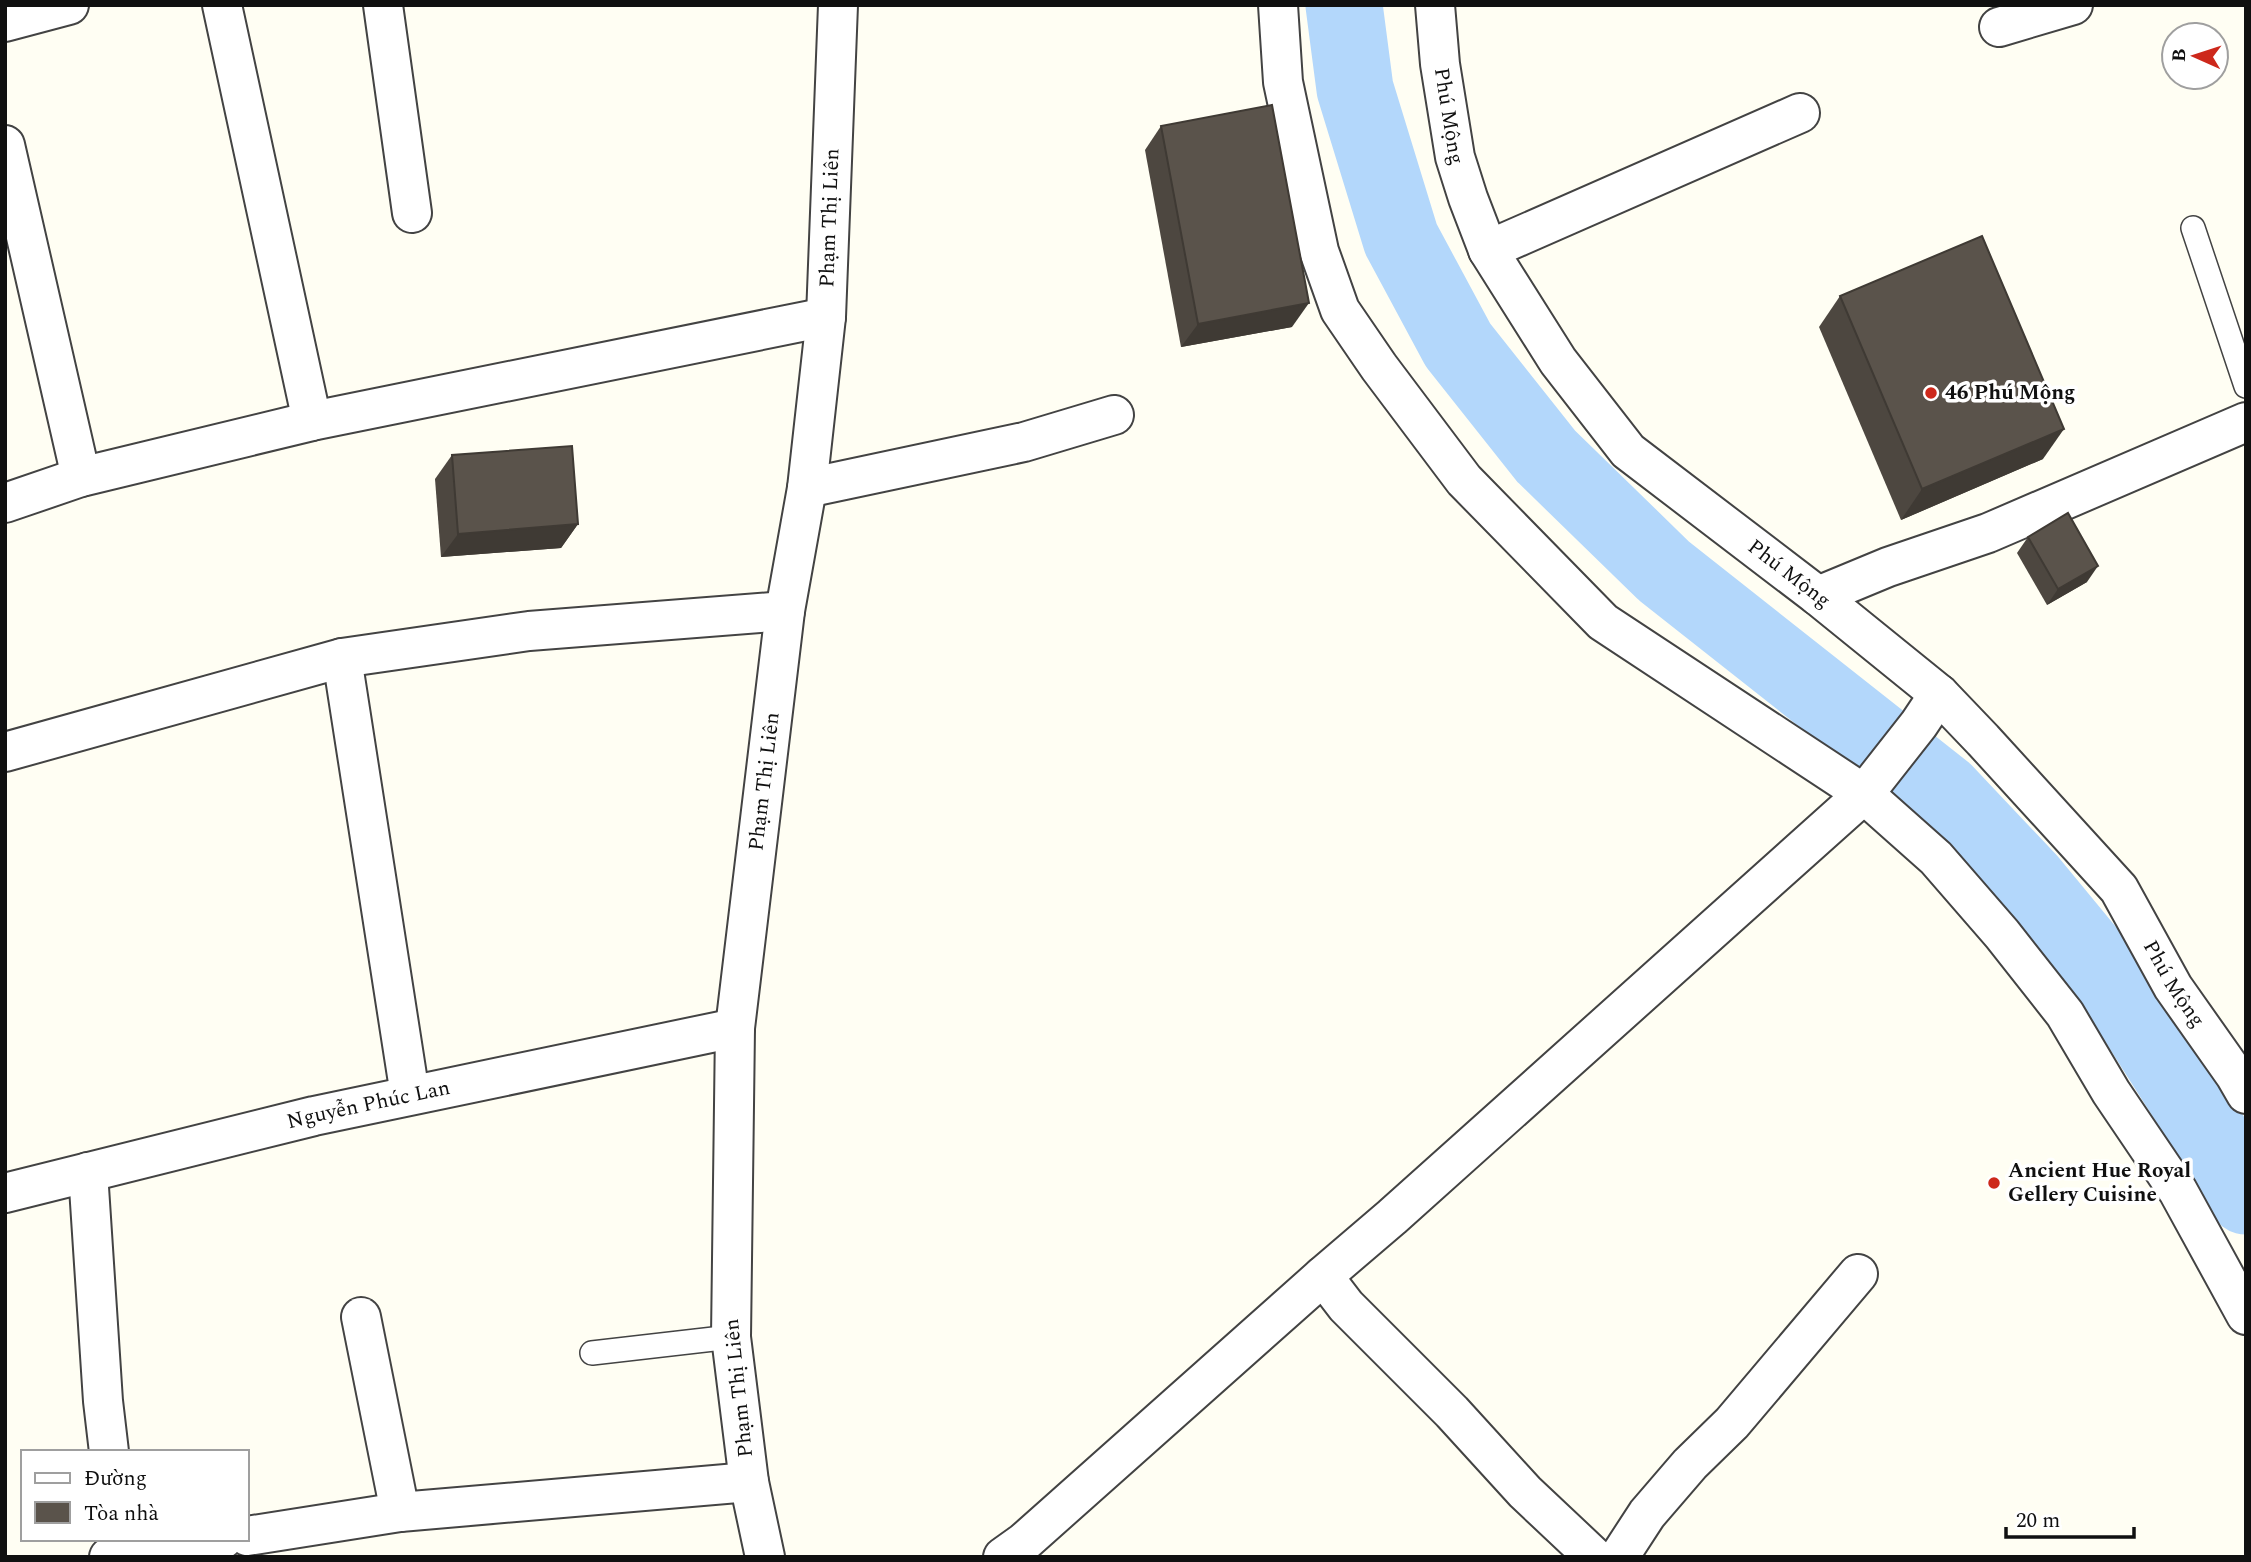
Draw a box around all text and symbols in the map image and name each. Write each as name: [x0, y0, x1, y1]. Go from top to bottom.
north arrow: [2160, 21, 2230, 91]
text: B: [2165, 48, 2194, 63]
street label: Phú Mộng: [1425, 65, 1473, 169]
street label: Phạm Thị Liên: [811, 148, 848, 288]
place label: 46 Phú Mộng: [1945, 377, 2075, 409]
marker: 46 Phú Mộng: [1923, 385, 1939, 401]
street label: Phú Mộng: [1741, 532, 1838, 616]
street label: Phạm Thị Liên: [740, 710, 789, 853]
street label: Phú Mộng: [2134, 934, 2213, 1034]
street label: Nguyễn Phúc Lan: [283, 1072, 453, 1138]
place label: Ancient Hue Royal Gellery Cuisine: [2008, 1155, 2191, 1211]
marker: Ancient Hue Royal Gellery Cuisine: [1986, 1175, 2002, 1191]
street label: Phạm Thị Liên: [716, 1317, 762, 1459]
legend: [21, 1450, 248, 1541]
text: Đường: [84, 1463, 147, 1495]
scale bar: [2006, 1496, 2134, 1540]
text: Tòa nhà: [84, 1498, 159, 1530]
text: 20 m: [2016, 1505, 2060, 1537]

